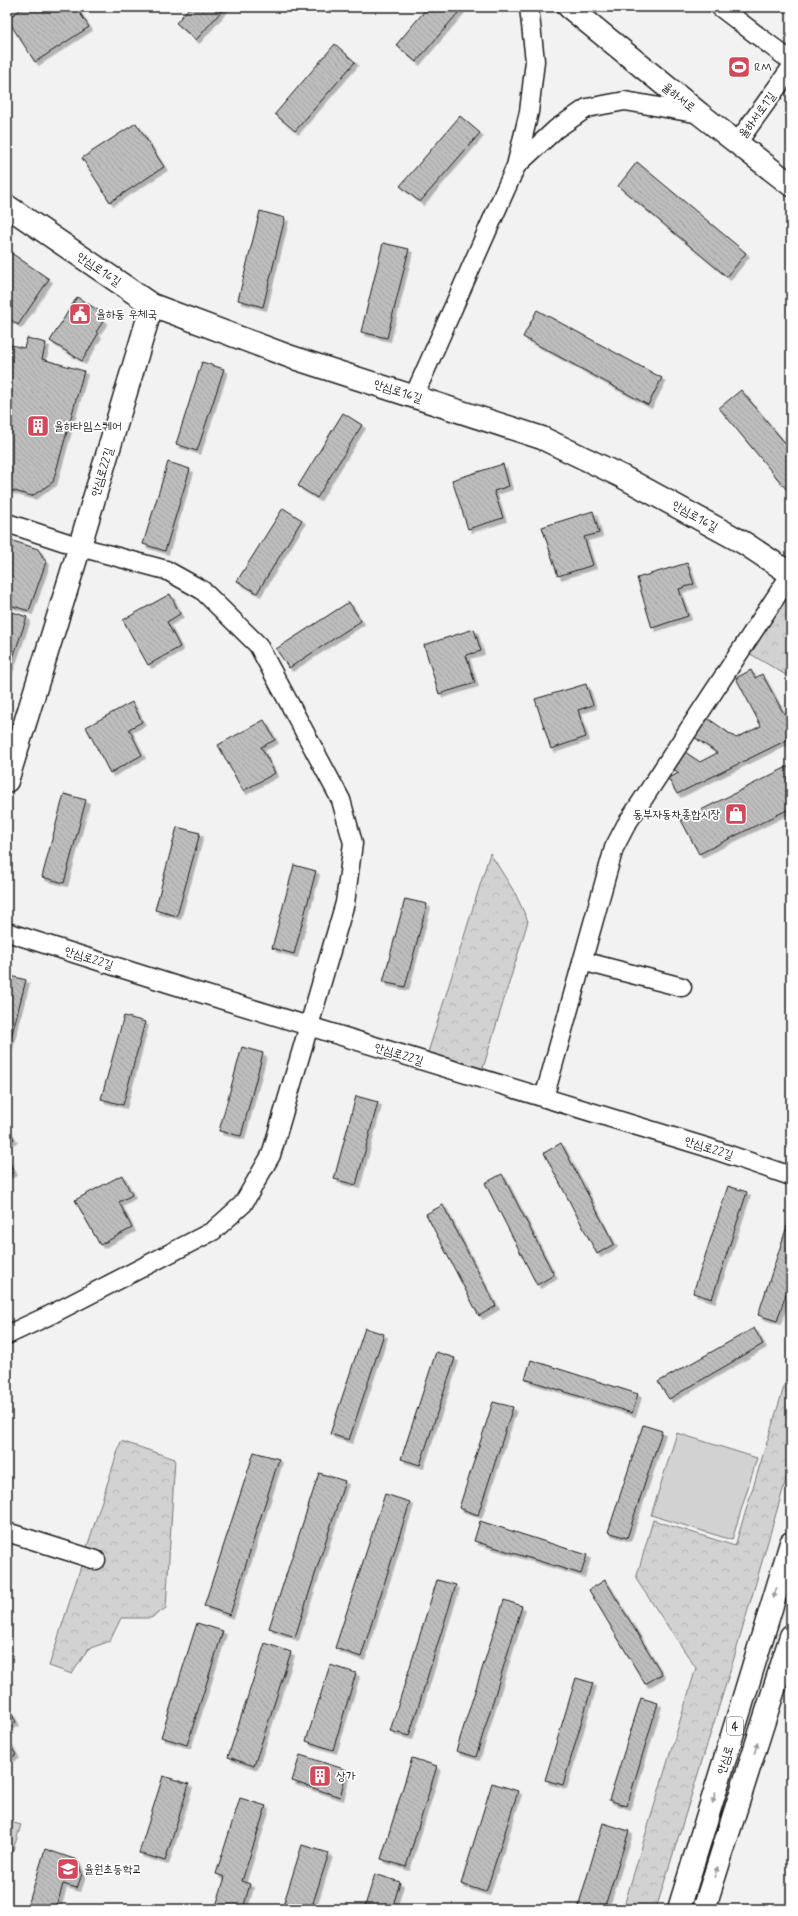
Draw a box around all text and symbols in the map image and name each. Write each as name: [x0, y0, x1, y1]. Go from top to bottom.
sports icon: RM: [726, 54, 752, 80]
place label: RM: [754, 60, 772, 76]
street label: 율하서로: [658, 79, 698, 116]
street label: 율하서로1길: [736, 89, 780, 142]
street label: 안심로16길: [73, 249, 124, 291]
public building icon: 율하동 우체국: [67, 301, 93, 327]
place label: 율하동 우체국: [96, 307, 157, 323]
street label: 안심로16길: [371, 377, 424, 407]
building icon: 율하타임스퀘어: [25, 413, 51, 439]
place label: 율하타임스퀘어: [54, 419, 122, 435]
street label: 안심로22길: [88, 446, 118, 499]
street label: 안심로16길: [669, 498, 721, 536]
shop icon: 동부자동차종합시장: [723, 801, 749, 827]
place label: 동부자동차종합시장: [633, 807, 720, 823]
street label: 안심로22길: [62, 944, 115, 974]
street label: 안심로22길: [372, 1040, 425, 1070]
street label: 안심로22길: [682, 1134, 735, 1164]
one-way arrow: [772, 1587, 778, 1599]
road number: 4: [727, 1717, 743, 1735]
one-way arrow: [753, 1742, 759, 1754]
street label: 안심로: [714, 1744, 738, 1776]
building icon: 상가: [307, 1763, 333, 1789]
place label: 상가: [336, 1769, 356, 1785]
one-way arrow: [711, 1792, 717, 1804]
school or university icon: 율원초등학교: [55, 1856, 81, 1882]
place label: 율원초등학교: [84, 1862, 142, 1878]
one-way arrow: [713, 1866, 719, 1878]

